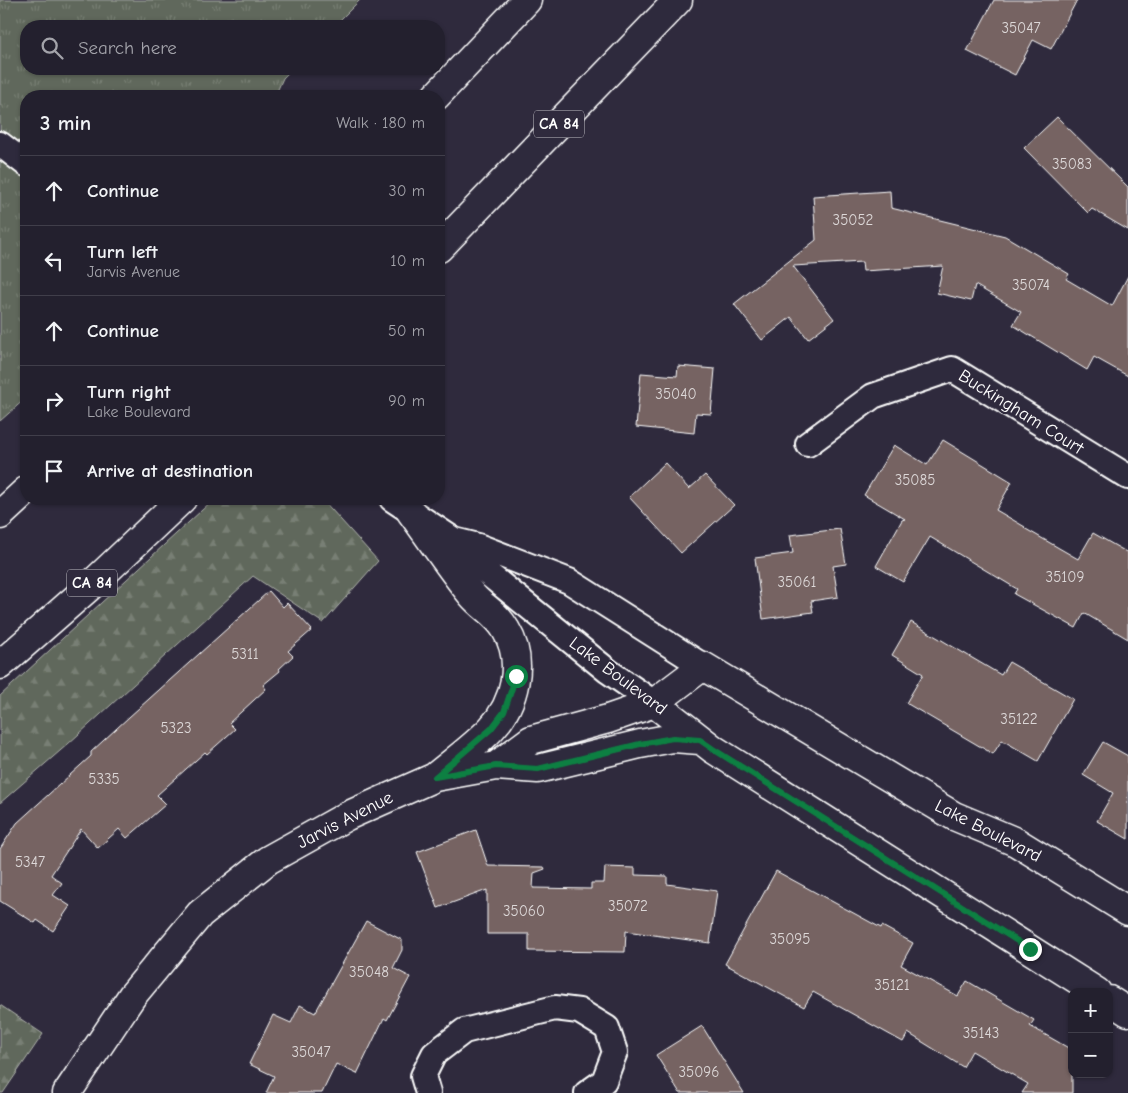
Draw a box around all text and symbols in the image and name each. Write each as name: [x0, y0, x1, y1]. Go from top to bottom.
house number: 35047: [1001, 19, 1041, 37]
search box: [20, 20, 445, 75]
icon: search: [38, 34, 66, 62]
text: Search here: [78, 37, 177, 59]
road number: CA 84: [534, 110, 584, 138]
text: 3 min: [40, 111, 91, 135]
text: Walk · 180 m: [336, 114, 425, 132]
house number: 35083: [1052, 155, 1092, 173]
icon: ahead: [40, 177, 68, 205]
text: Continue: [87, 180, 159, 202]
text: 30 m: [389, 182, 425, 200]
house number: 35052: [833, 211, 873, 229]
text: Turn left: [87, 241, 158, 263]
icon: left: [40, 247, 68, 275]
text: 10 m: [390, 252, 425, 270]
text: Jarvis Avenue: [87, 263, 180, 281]
house number: 35074: [1012, 276, 1050, 294]
icon: ahead: [40, 317, 68, 345]
text: Continue: [87, 320, 159, 342]
text: 50 m: [388, 322, 425, 340]
street label: Buckingham Court: [955, 365, 1088, 459]
text: Turn right: [87, 381, 171, 403]
house number: 35040: [655, 385, 697, 403]
icon: right: [40, 387, 68, 415]
text: 90 m: [388, 392, 425, 410]
text: Lake Boulevard: [87, 403, 191, 421]
icon: arrive: [40, 457, 68, 485]
text: Arrive at destination: [87, 460, 253, 482]
house number: 35085: [895, 471, 935, 489]
house number: 35109: [1046, 568, 1084, 586]
road number: CA 84: [67, 570, 117, 596]
house number: 35061: [778, 573, 817, 591]
street label: Lake Boulevard: [565, 632, 671, 720]
house number: 5311: [231, 645, 259, 663]
route start: [505, 665, 528, 688]
house number: 35122: [1000, 710, 1038, 728]
house number: 5323: [160, 719, 192, 737]
house number: 5335: [88, 770, 120, 788]
street label: Jarvis Avenue: [294, 787, 396, 853]
street label: Lake Boulevard: [931, 795, 1045, 867]
house number: 5347: [15, 853, 45, 871]
house number: 35072: [608, 897, 648, 915]
house number: 35060: [503, 902, 545, 920]
house number: 35095: [770, 930, 810, 948]
route end: [1019, 938, 1042, 961]
house number: 35048: [349, 963, 389, 981]
house number: 35121: [874, 976, 910, 994]
map controls: [1068, 988, 1113, 1078]
button: +: [1068, 988, 1113, 1033]
house number: 35143: [963, 1024, 999, 1042]
button: −: [1068, 1033, 1113, 1078]
house number: 35047: [291, 1043, 331, 1061]
house number: 35096: [679, 1063, 719, 1081]

